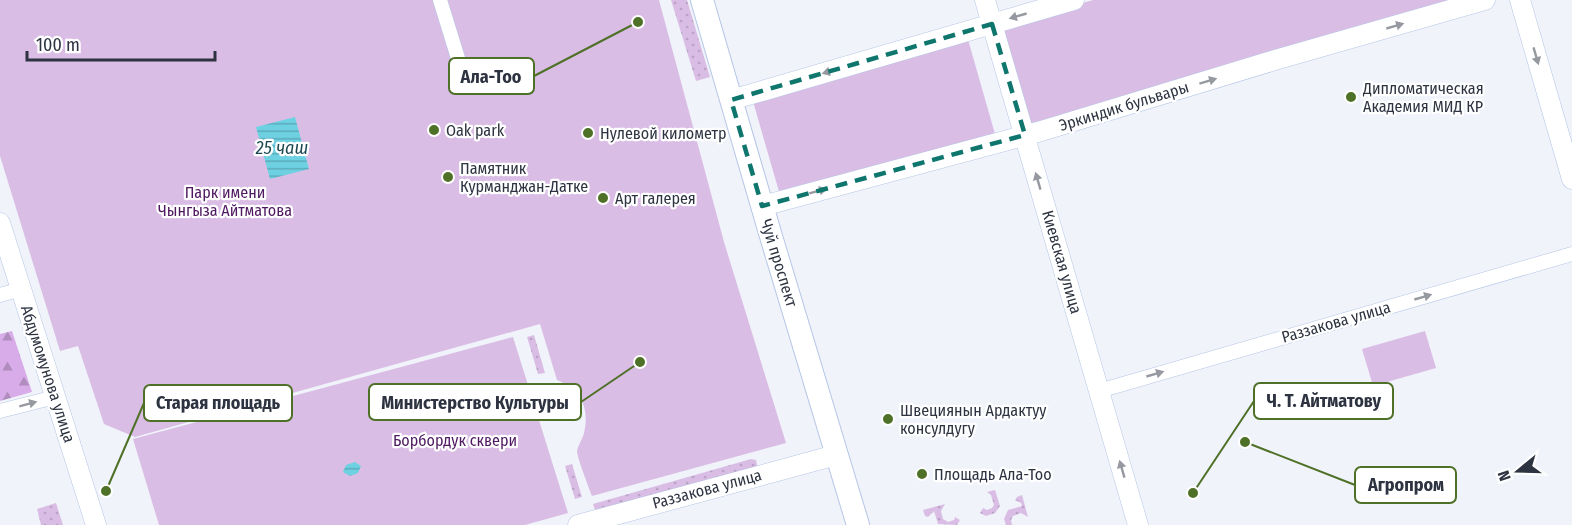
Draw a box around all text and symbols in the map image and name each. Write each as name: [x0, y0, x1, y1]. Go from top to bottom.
one-way arrow: [1009, 12, 1027, 21]
one-way arrow: [1386, 21, 1404, 30]
scale bar: [27, 24, 214, 62]
text: 100 m: [36, 34, 80, 56]
one-way arrow: [1532, 47, 1541, 65]
callout: Ала-Тоо: [449, 58, 534, 94]
text: Ала-Тоо: [460, 66, 522, 88]
one-way arrow: [822, 67, 840, 76]
one-way arrow: [1199, 76, 1217, 85]
street label: Эркиндик бульвары: [1057, 77, 1191, 135]
place label: Дипломатическая Академия МИД КР: [1362, 79, 1484, 116]
marker: Дипломатическая Академия МИД КР: [1344, 90, 1358, 104]
place label: Oak park: [446, 121, 505, 140]
marker: Oak park: [427, 123, 441, 137]
place label: Нулевой километр: [600, 124, 727, 143]
marker: Нулевой километр: [581, 126, 595, 140]
water label: 25 чаш: [255, 137, 308, 159]
place label: Памятник Курманджан-Датке: [460, 159, 588, 196]
marker: Памятник Курманджан-Датке: [441, 170, 455, 184]
one-way arrow: [1033, 172, 1042, 190]
park label: Парк имени Чынгыза Айтматова: [158, 183, 292, 220]
one-way arrow: [810, 186, 828, 195]
place label: Арт галерея: [615, 189, 696, 208]
marker: Арт галерея: [596, 191, 610, 205]
street label: Киевская улица: [1038, 208, 1086, 316]
street label: Чуй проспект: [757, 217, 802, 310]
one-way arrow: [1414, 292, 1432, 301]
street label: Раззакова улица: [1279, 297, 1393, 347]
street label: Абдумомунова улица: [17, 303, 79, 445]
one-way arrow: [1146, 369, 1164, 378]
callout: Ч. Т. Айтматову: [1254, 383, 1393, 419]
callout: Министерство Культуры: [369, 384, 581, 420]
callout: Старая площадь: [144, 385, 292, 421]
text: Ч. Т. Айтматову: [1267, 390, 1382, 412]
text: Старая площадь: [156, 392, 281, 414]
text: Министерство Культуры: [381, 392, 569, 414]
one-way arrow: [19, 399, 37, 408]
place label: Швециянын Ардактуу консулдугу: [900, 401, 1047, 438]
marker: Швециянын Ардактуу консулдугу: [881, 412, 895, 426]
park label: Борбордук сквери: [393, 431, 517, 450]
north arrow: [1488, 441, 1548, 501]
one-way arrow: [1117, 460, 1126, 478]
street label: Раззакова улица: [650, 465, 764, 513]
place label: Площадь Ала-Тоо: [934, 465, 1052, 484]
marker: Площадь Ала-Тоо: [915, 467, 929, 481]
callout: Агропром: [1355, 467, 1456, 503]
text: N: [1494, 468, 1515, 483]
text: Агропром: [1367, 474, 1444, 496]

